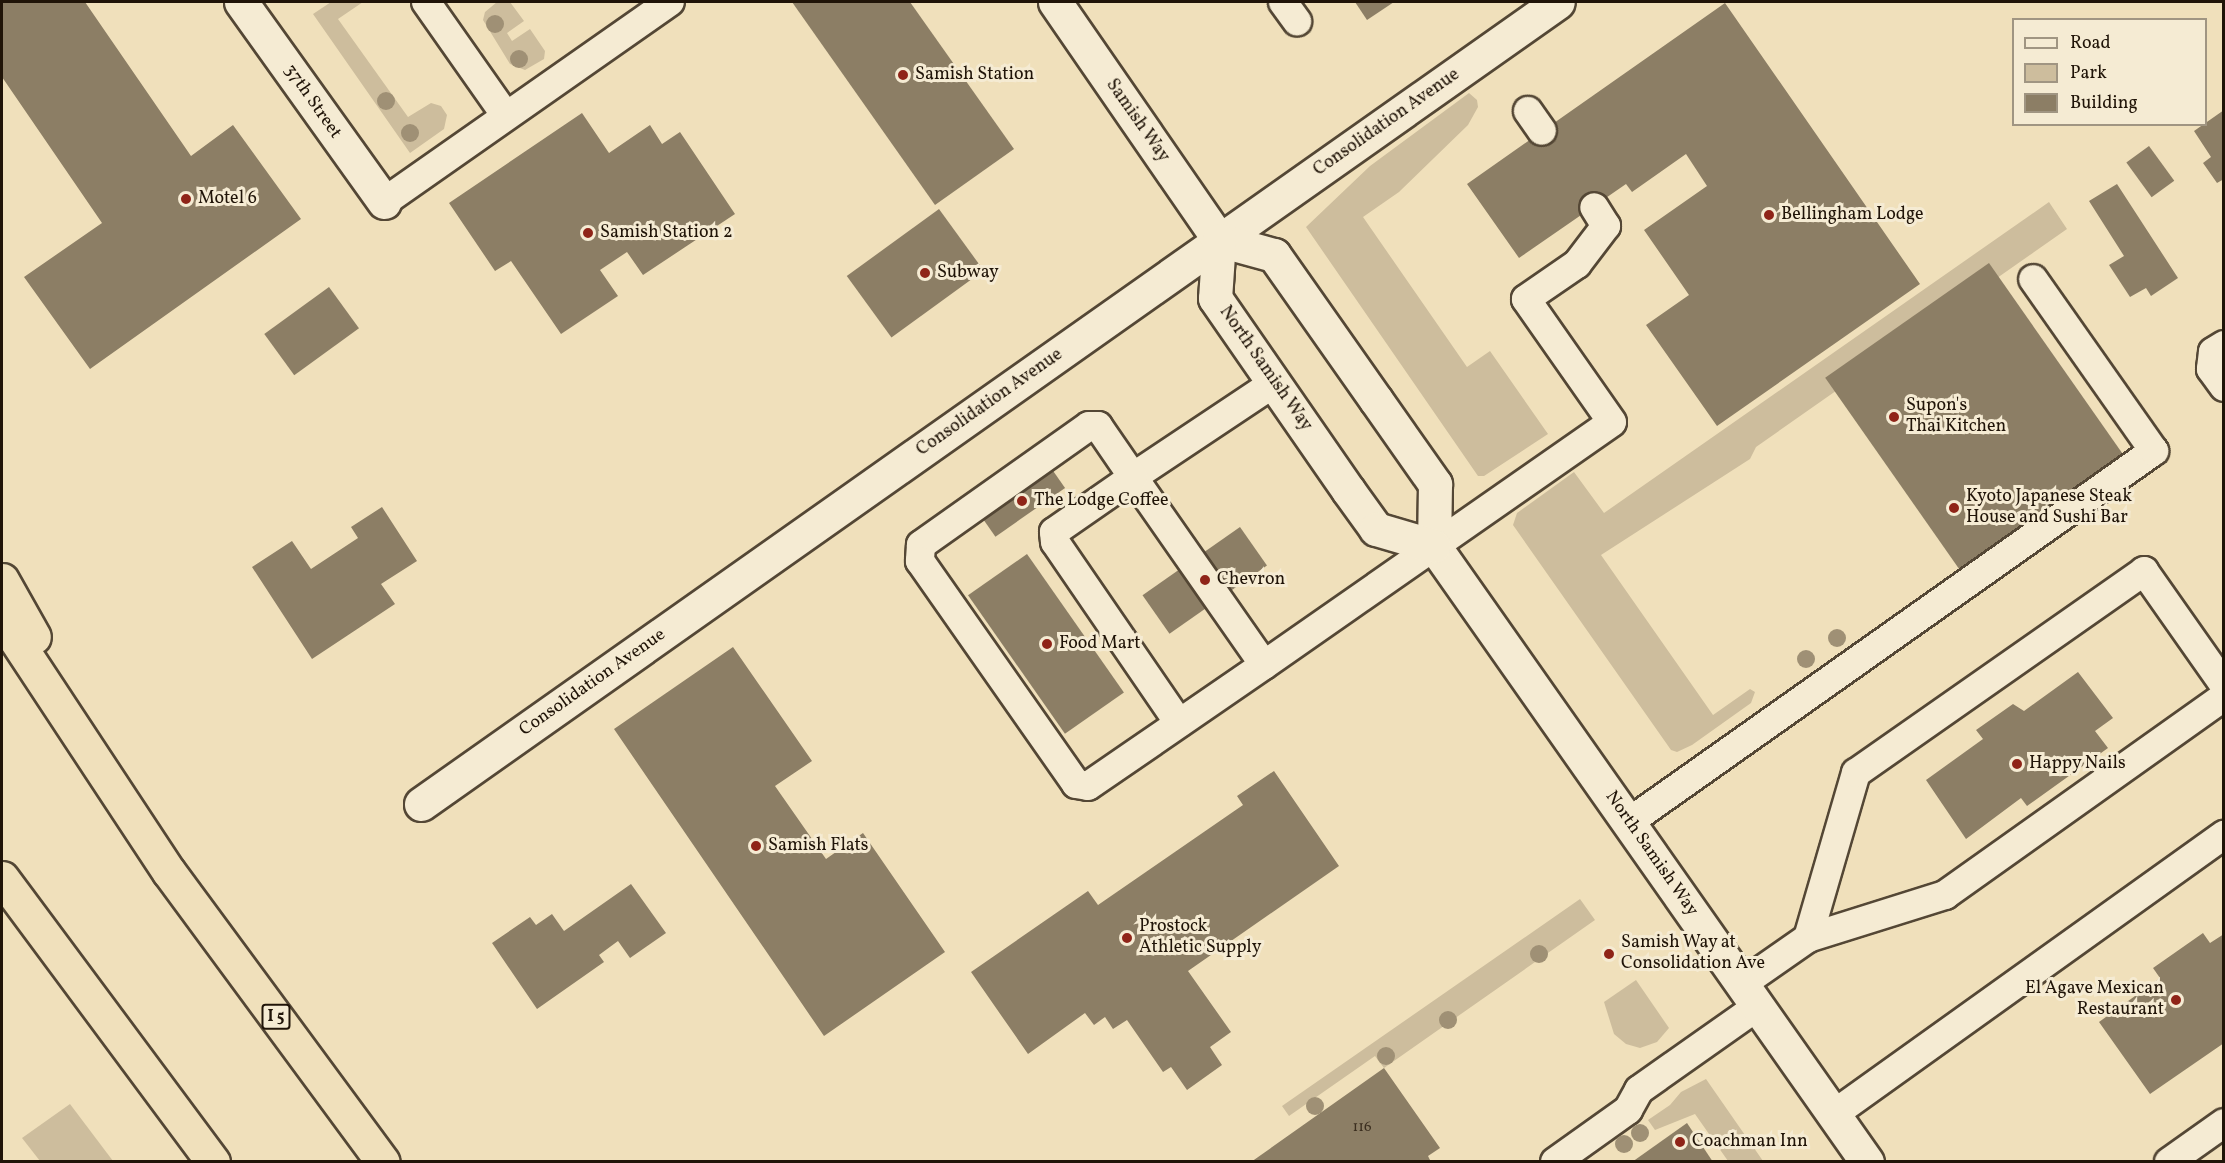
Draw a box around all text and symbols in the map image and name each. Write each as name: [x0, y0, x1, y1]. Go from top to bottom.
legend: [2012, 18, 2207, 126]
text: Road: [2070, 31, 2111, 56]
street label: 37th Street: [279, 61, 345, 143]
text: Park: [2070, 61, 2107, 86]
place label: Samish Station: [915, 64, 1034, 86]
street label: Consolidation Avenue: [1310, 64, 1464, 182]
marker: Samish Station: [896, 68, 910, 82]
street label: Samish Way: [1100, 75, 1174, 167]
text: Building: [2070, 91, 2138, 116]
place label: Motel 6: [198, 188, 257, 210]
marker: Motel 6: [179, 192, 193, 206]
place label: Bellingham Lodge: [1781, 204, 1924, 226]
marker: Bellingham Lodge: [1762, 208, 1776, 222]
place label: Samish Station 2: [600, 222, 733, 244]
marker: Samish Station 2: [581, 226, 595, 240]
place label: Subway: [937, 262, 999, 284]
marker: Subway: [918, 266, 932, 280]
street label: North Samish Way: [1214, 302, 1316, 436]
street label: Consolidation Avenue: [913, 344, 1067, 462]
place label: Supon's Thai Kitchen: [1906, 396, 2006, 438]
marker: Supon's Thai Kitchen: [1887, 410, 1901, 424]
place label: Kyoto Japanese Steak House and Sushi Bar: [1966, 487, 2132, 530]
place label: The Lodge Coffee: [1034, 490, 1169, 512]
marker: The Lodge Coffee: [1015, 494, 1029, 508]
marker: Kyoto Japanese Steak House and Sushi Bar: [1947, 501, 1961, 515]
place label: Chevron: [1217, 569, 1285, 591]
marker: Chevron: [1198, 573, 1212, 587]
street label: Consolidation Avenue: [516, 624, 670, 742]
place label: Food Mart: [1059, 633, 1141, 655]
marker: Food Mart: [1040, 637, 1054, 651]
place label: Happy Nails: [2029, 753, 2126, 775]
marker: Happy Nails: [2010, 757, 2024, 771]
street label: North Samish Way: [1600, 787, 1702, 921]
place label: Samish Flats: [768, 835, 868, 857]
marker: Samish Flats: [749, 839, 763, 853]
place label: Prostock Athletic Supply: [1139, 917, 1261, 960]
marker: Prostock Athletic Supply: [1120, 931, 1134, 945]
place label: Samish Way at Consolidation Ave: [1621, 933, 1765, 976]
marker: Samish Way at Consolidation Ave: [1602, 947, 1616, 961]
place label: El Agave Mexican Restaurant: [2025, 979, 2164, 1022]
marker: El Agave Mexican Restaurant: [2169, 993, 2183, 1007]
road number: I 5: [261, 1004, 291, 1030]
house number: 116: [1352, 1119, 1372, 1137]
place label: Coachman Inn: [1692, 1131, 1808, 1153]
marker: Coachman Inn: [1673, 1135, 1687, 1149]

